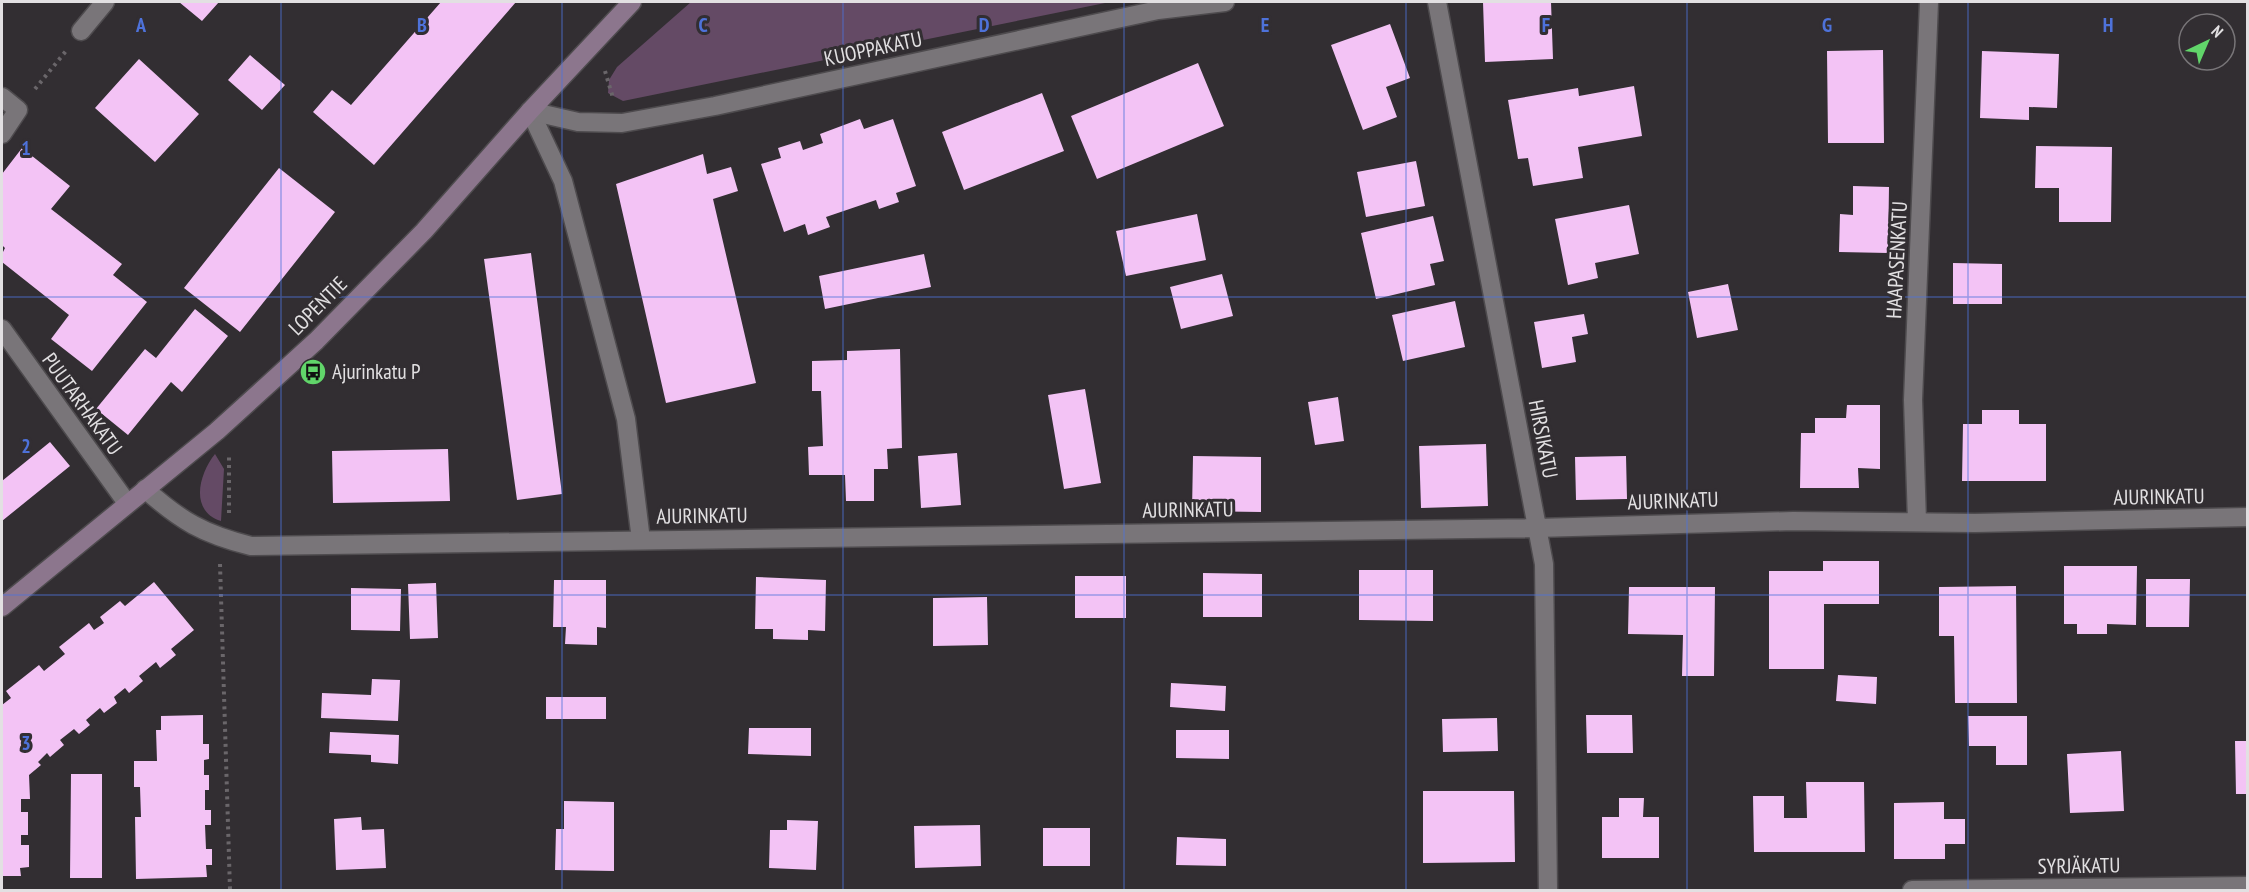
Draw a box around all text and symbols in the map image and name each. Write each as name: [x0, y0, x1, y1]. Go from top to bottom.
text: A: [135, 12, 147, 38]
text: B: [417, 12, 427, 38]
text: C: [698, 12, 708, 38]
text: D: [979, 12, 990, 38]
text: E: [1261, 12, 1269, 38]
text: F: [1542, 12, 1550, 38]
text: G: [1822, 12, 1832, 38]
text: H: [2103, 12, 2113, 38]
north arrow: [2177, 12, 2237, 72]
text: N: [2207, 21, 2227, 41]
street label: KUOPPAKATU: [821, 25, 924, 72]
text: 1: [21, 135, 31, 161]
street label: HAAPASENKATU: [1880, 201, 1913, 319]
street label: LOPENTIE: [283, 271, 353, 341]
street label: PUUTARHAKATU: [36, 347, 129, 460]
bus stop icon: Ajurinkatu P: [298, 357, 328, 387]
place label: Ajurinkatu P: [332, 358, 420, 385]
street label: HIRSIKATU: [1523, 398, 1564, 480]
text: 2: [21, 433, 31, 459]
street label: AJURINKATU: [2113, 482, 2205, 511]
street label: AJURINKATU: [1627, 485, 1719, 516]
street label: AJURINKATU: [1142, 495, 1234, 524]
street label: AJURINKATU: [656, 501, 748, 530]
text: 3: [21, 730, 31, 756]
street label: SYRJÄKATU: [2037, 851, 2121, 880]

